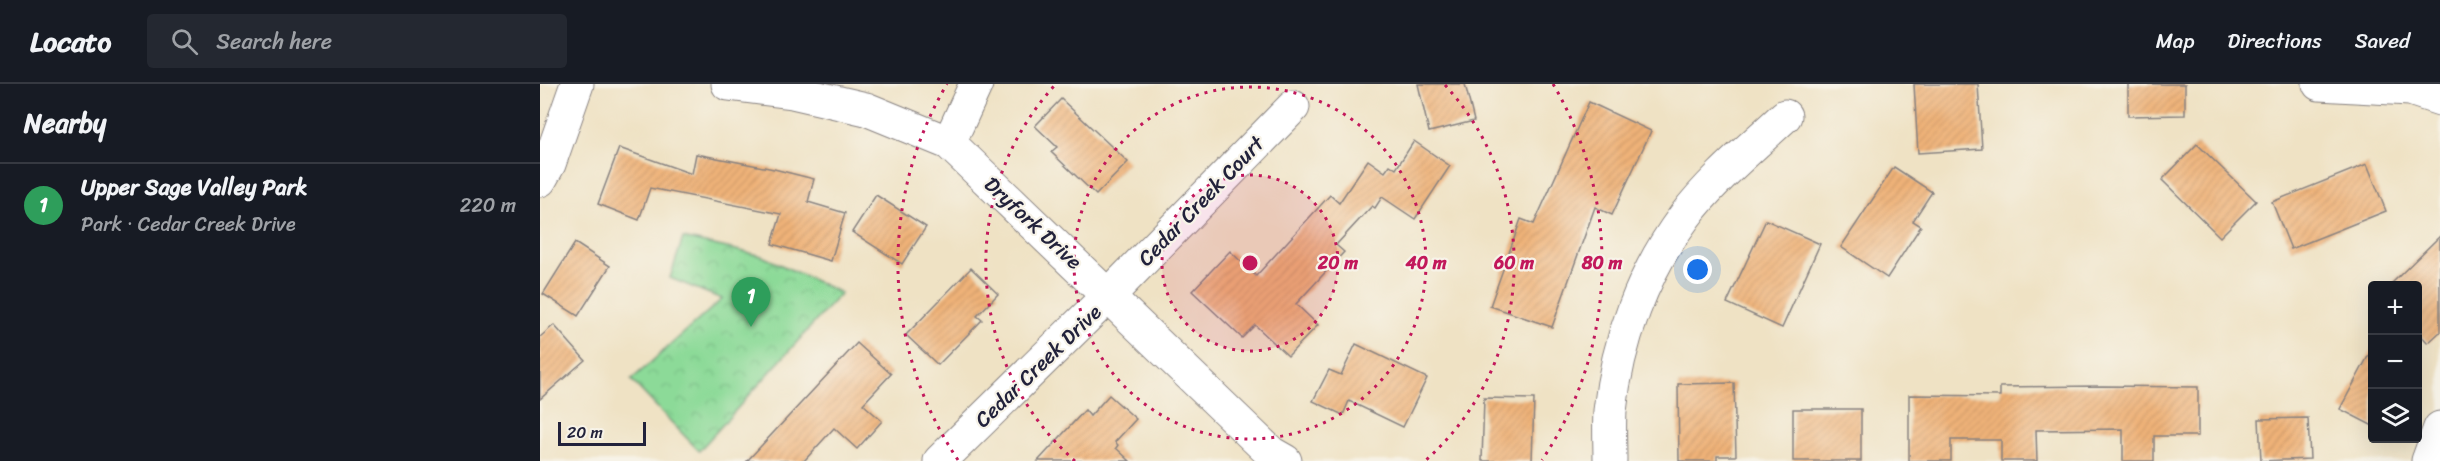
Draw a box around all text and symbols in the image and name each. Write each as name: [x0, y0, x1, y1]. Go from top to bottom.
search box: [147, 14, 567, 68]
text: Locato: [30, 17, 111, 66]
text: Search here: [216, 22, 332, 61]
text: Map: [2156, 22, 2194, 60]
text: Directions: [2227, 22, 2322, 60]
text: Saved: [2355, 22, 2410, 60]
icon: search: [168, 25, 201, 58]
text: Nearby: [24, 100, 106, 146]
street label: Cedar Creek Court: [1128, 125, 1275, 275]
street label: Dryfork Drive: [975, 167, 1091, 279]
text: Upper Sage Valley Park: [81, 168, 307, 207]
text: 1: [39, 188, 48, 223]
text: 220 m: [460, 188, 516, 223]
text: Park · Cedar Creek Drive: [81, 207, 296, 242]
text: 20 m: [1317, 247, 1358, 279]
text: 40 m: [1404, 247, 1447, 279]
text: 60 m: [1493, 247, 1534, 279]
text: 80 m: [1581, 247, 1623, 279]
centre of rings: [1240, 253, 1260, 273]
your location: [1683, 255, 1712, 284]
pin: 1: [732, 278, 770, 327]
map controls: [2368, 281, 2422, 443]
button: +: [2368, 281, 2422, 335]
street label: Cedar Creek Drive: [965, 295, 1111, 437]
button: −: [2368, 335, 2422, 389]
button: layers: [2368, 389, 2422, 443]
text: 20 m: [567, 418, 603, 447]
scale bar: [558, 419, 646, 446]

